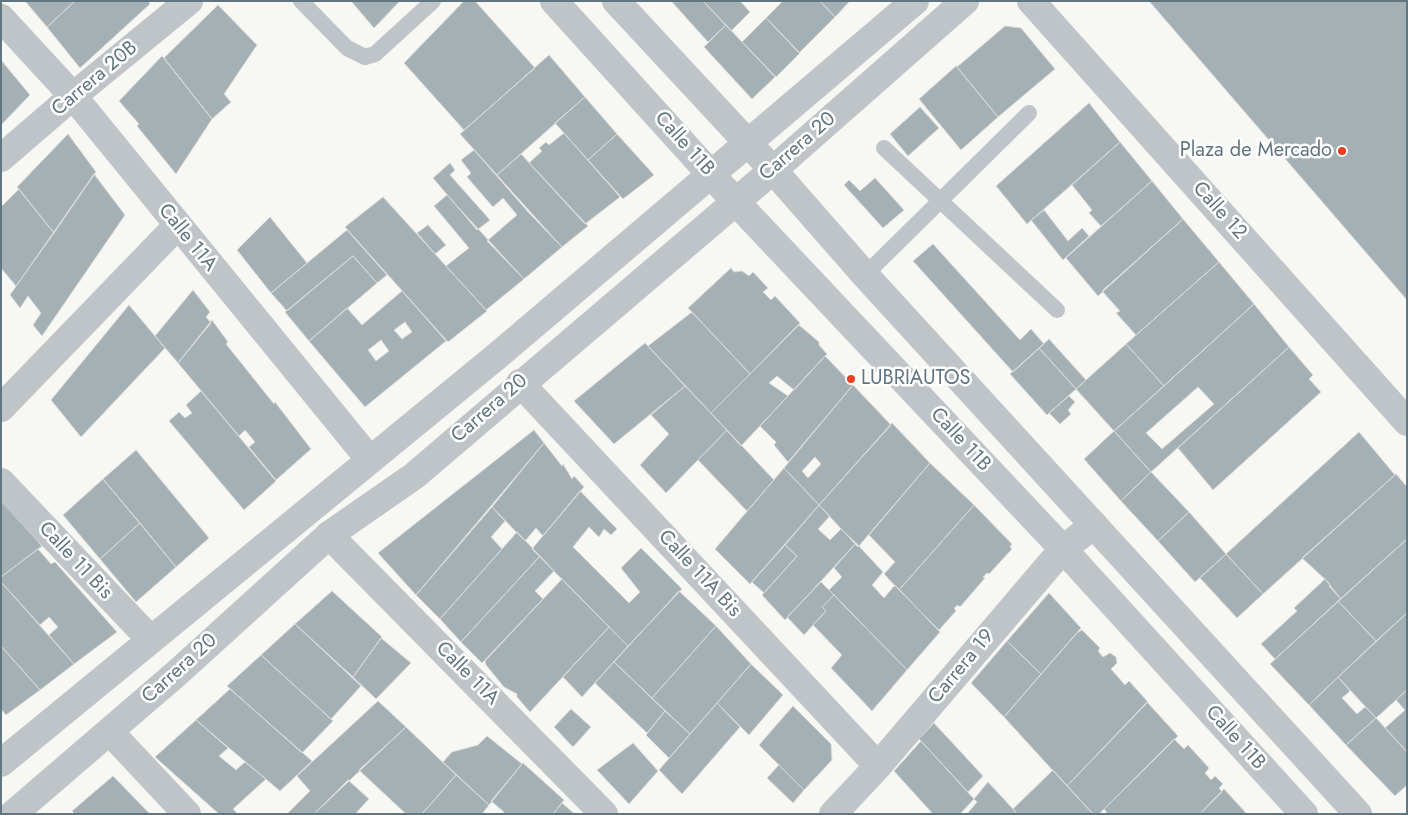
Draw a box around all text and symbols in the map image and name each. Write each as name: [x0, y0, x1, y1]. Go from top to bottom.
street label: Carrera 20B: [47, 36, 143, 122]
street label: Calle 11B: [649, 107, 719, 181]
street label: Carrera 20: [755, 107, 841, 187]
place label: Plaza de Mercado: [1180, 139, 1332, 163]
marker: Plaza de Mercado: [1336, 145, 1348, 157]
street label: Calle 12: [1187, 177, 1251, 245]
street label: Calle 11A: [152, 199, 222, 277]
place label: LUBRIAUTOS: [861, 367, 971, 391]
street label: Carrera 20: [447, 369, 533, 449]
marker: LUBRIAUTOS: [845, 373, 857, 385]
street label: Calle 11B: [925, 403, 995, 477]
street label: Calle 11 Bis: [33, 517, 117, 605]
street label: Calle 11A Bis: [653, 525, 745, 623]
street label: Carrera 19: [924, 625, 1000, 709]
street label: Carrera 20: [137, 629, 223, 709]
street label: Calle 11A: [430, 637, 504, 711]
street label: Calle 11B: [1200, 701, 1270, 775]

